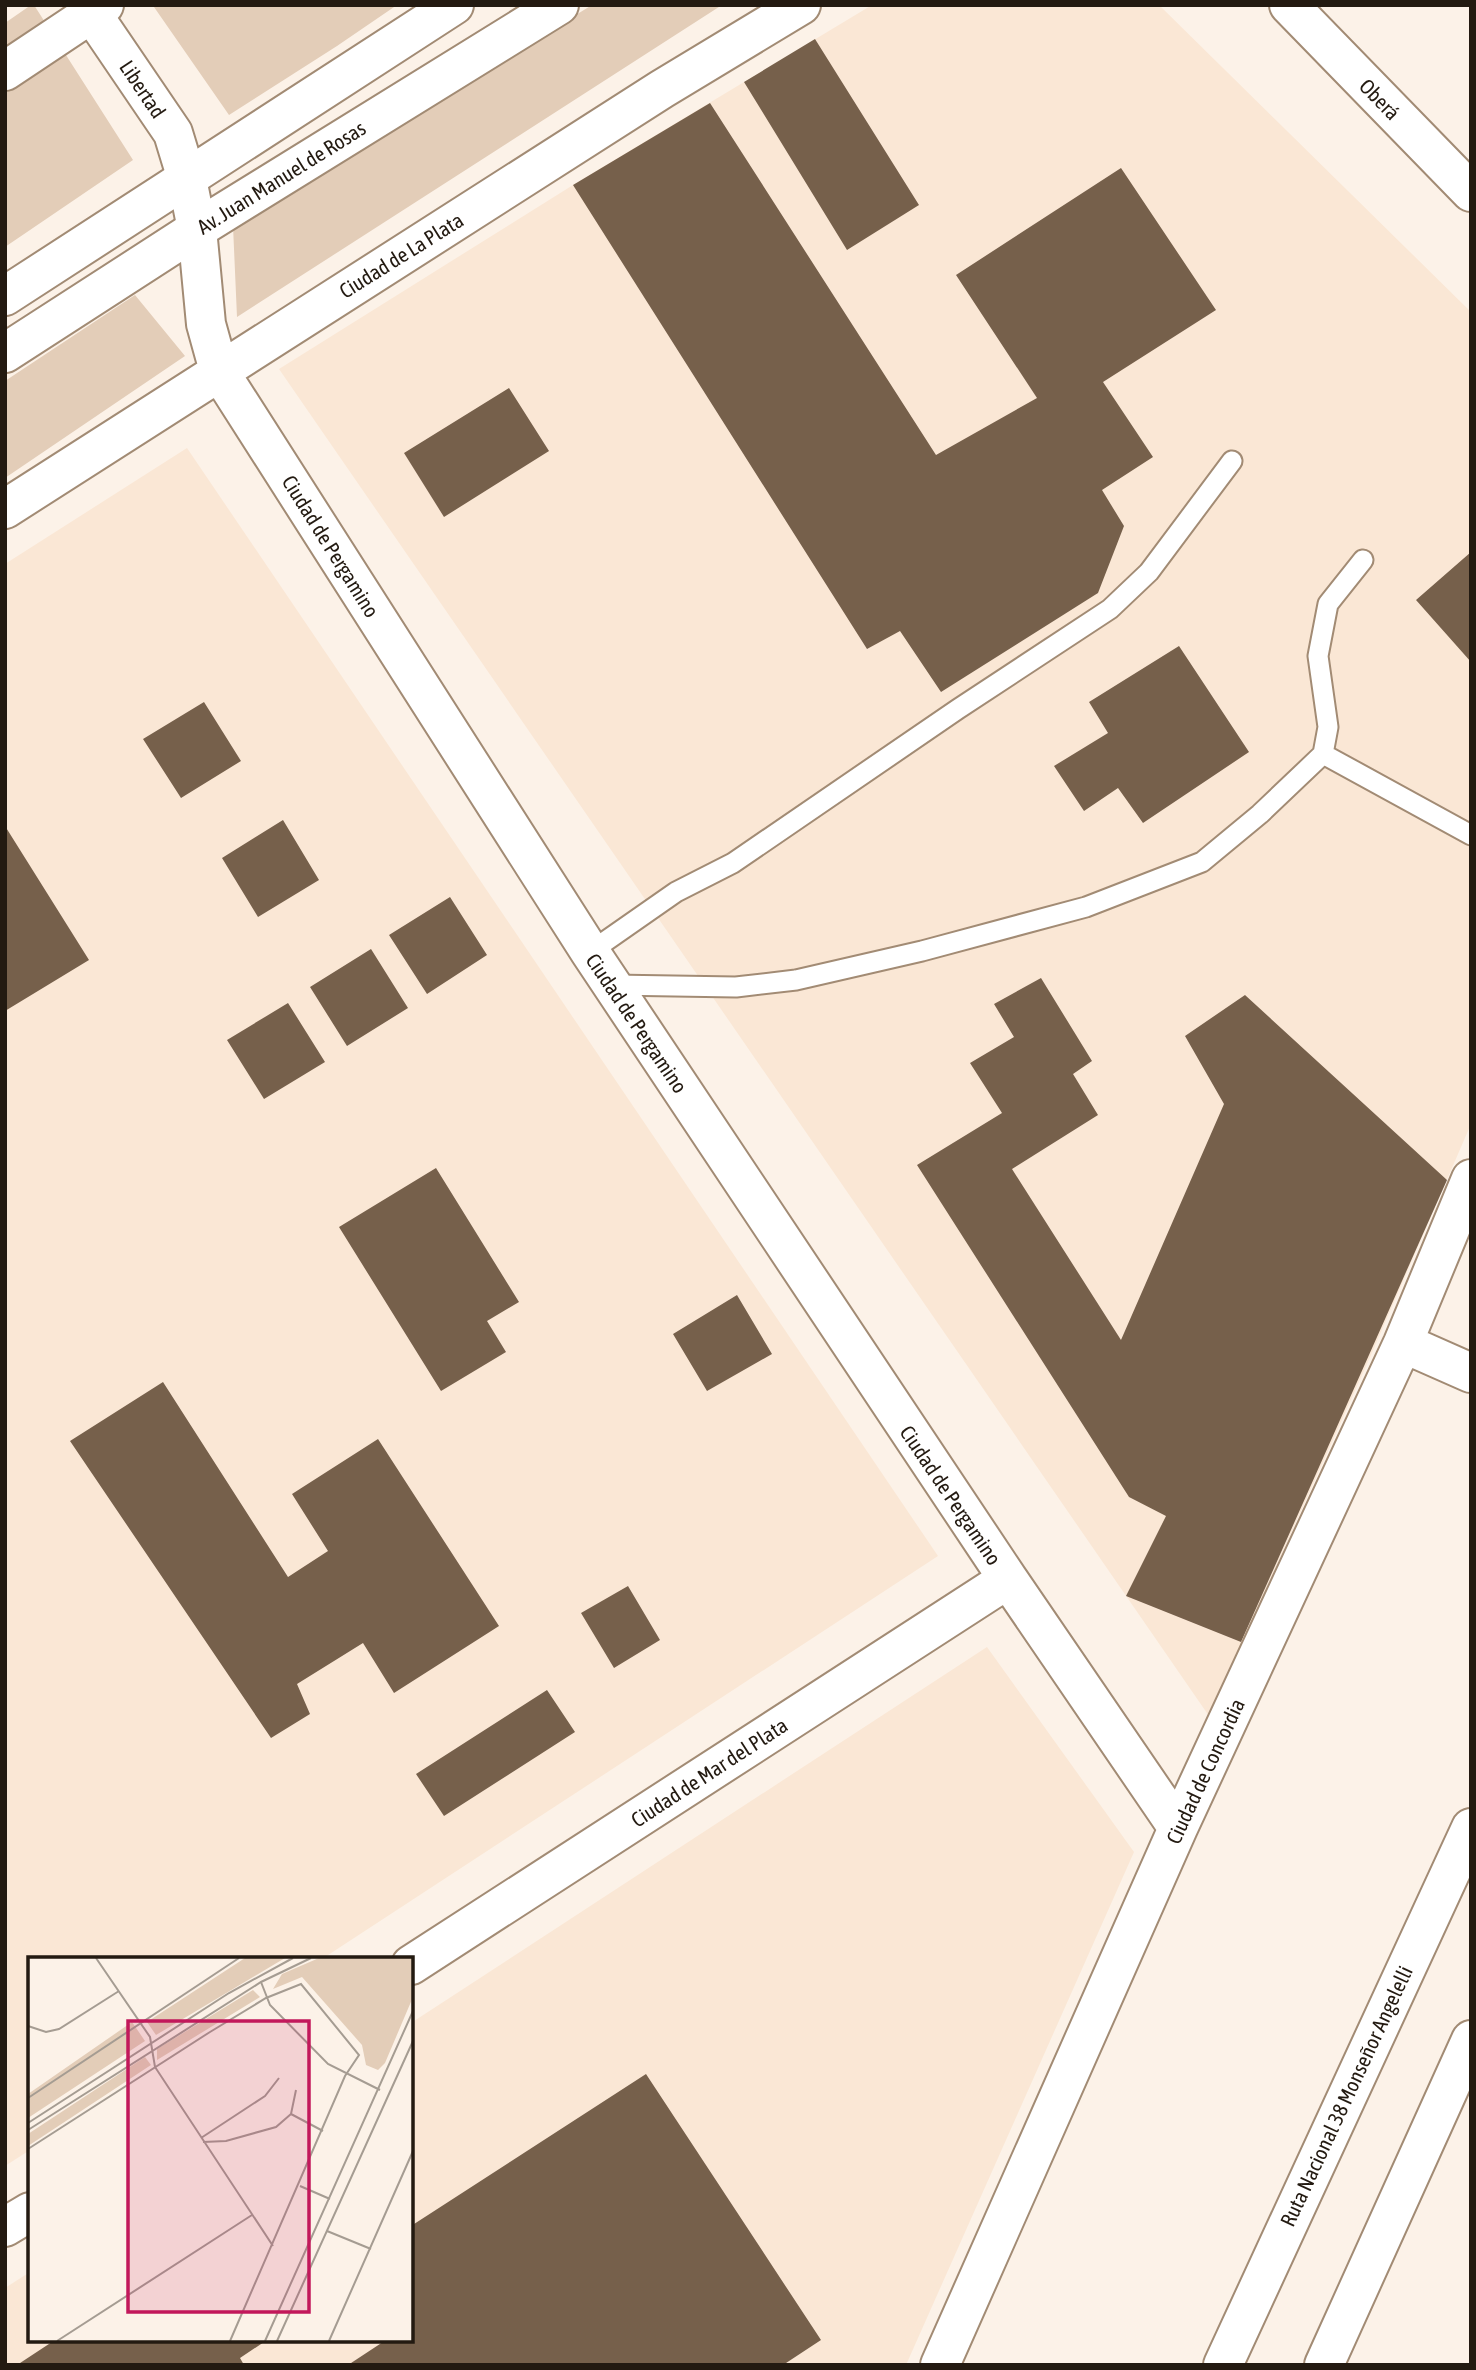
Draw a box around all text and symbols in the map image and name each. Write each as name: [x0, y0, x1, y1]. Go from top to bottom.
street label: Libertad: [115, 56, 171, 122]
street label: Oberá: [1355, 74, 1405, 124]
street label: Av. Juan Manuel de Rosas: [192, 115, 370, 239]
street label: Ciudad de La Plata: [335, 207, 467, 303]
street label: Ciudad de Pergamino: [278, 471, 384, 621]
street label: Ciudad de Pergamino: [582, 949, 692, 1097]
street label: Ciudad de Pergamino: [896, 1421, 1006, 1569]
street label: Ciudad de Concordia: [1161, 1695, 1249, 1847]
street label: Ciudad de Mar del Plata: [626, 1712, 792, 1832]
inset map: [28, 1957, 413, 2342]
street label: Ruta Nacional 38 Monseñor Angelelli: [1275, 1962, 1417, 2230]

